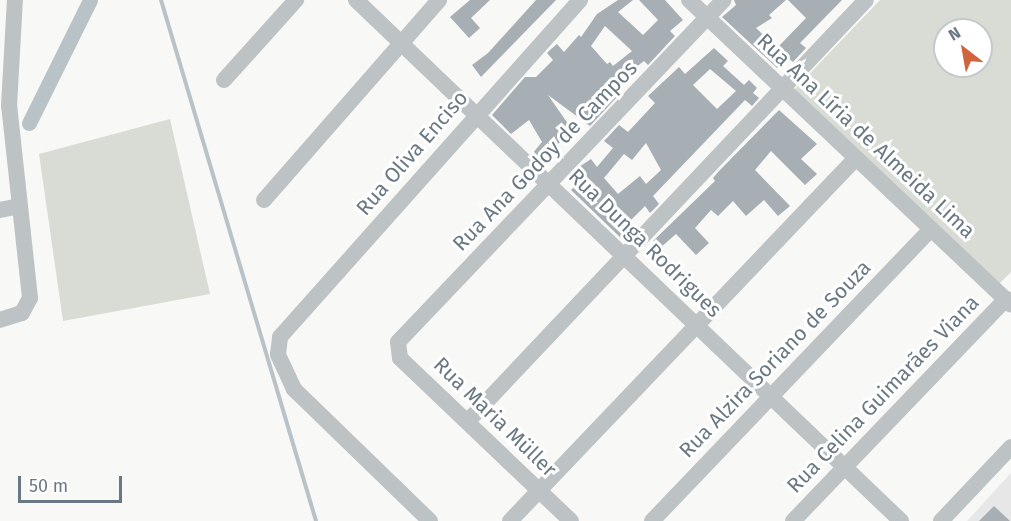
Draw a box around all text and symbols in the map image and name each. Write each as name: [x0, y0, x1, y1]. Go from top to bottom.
north arrow: [933, 18, 993, 78]
text: N: [945, 23, 964, 45]
street label: Rua Ana Líria de Almeida Lima: [752, 28, 980, 244]
street label: Rua Ana Godoy de Campos: [448, 56, 642, 256]
street label: Rua Oliva Enciso: [351, 86, 473, 220]
street label: Rua Dunga Rodrigues: [563, 163, 727, 323]
street label: Rua Alzira Soriano de Souza: [674, 255, 876, 463]
street label: Rua Celina Guimarães Viana: [782, 290, 984, 498]
street label: Rua Maria Müller: [428, 352, 562, 482]
scale bar: [21, 464, 124, 502]
text: 50 m: [29, 475, 68, 497]

